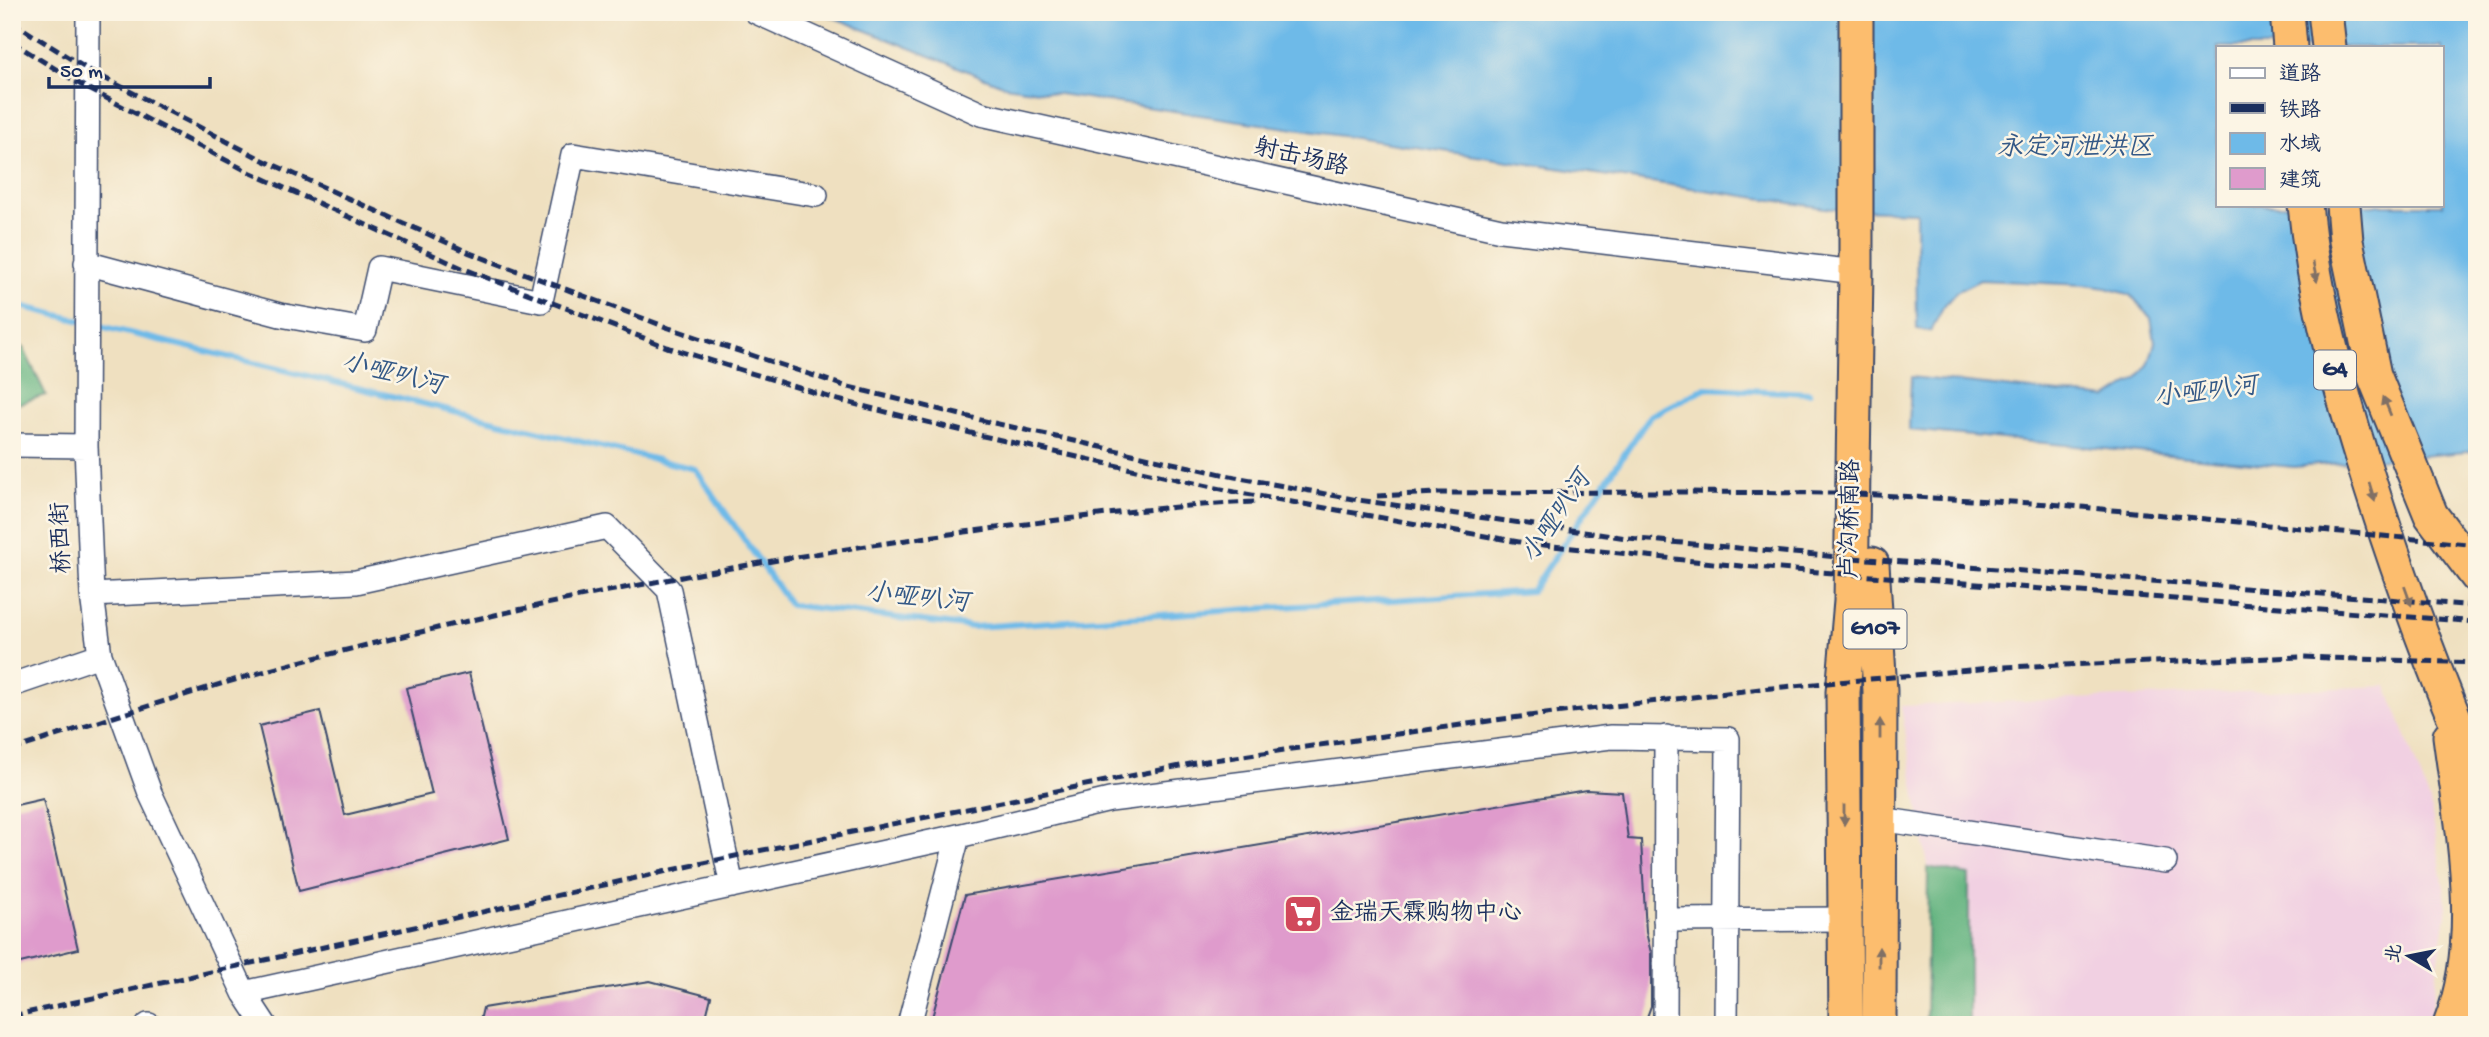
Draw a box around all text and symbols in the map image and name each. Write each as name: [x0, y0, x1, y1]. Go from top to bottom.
scale bar: [49, 46, 210, 90]
legend: [2216, 46, 2444, 206]
text: 50 m: [60, 61, 103, 86]
text: 道路: [2279, 62, 2321, 89]
text: 铁路: [2279, 98, 2321, 125]
street label: 射击场路: [1251, 132, 1351, 184]
text: 水域: [2279, 132, 2321, 159]
water label: 永定河泄洪区: [1997, 133, 2155, 165]
text: 建筑: [2279, 169, 2321, 195]
one-way arrow: [2309, 261, 2320, 283]
water label: 小哑叭河: [338, 347, 450, 405]
road number: G4: [2314, 350, 2356, 390]
water label: 小哑叭河: [2152, 371, 2263, 416]
one-way arrow: [2381, 395, 2392, 416]
street label: 卢沟桥南路: [1834, 459, 1868, 579]
water label: 小哑叭河: [1515, 462, 1602, 570]
one-way arrow: [2367, 482, 2378, 503]
street label: 桥西街: [46, 502, 79, 575]
water label: 小哑叭河: [864, 578, 974, 621]
one-way arrow: [2402, 585, 2413, 606]
road number: G107: [1843, 610, 1906, 649]
one-way arrow: [1874, 718, 1886, 740]
one-way arrow: [1839, 804, 1850, 826]
supermarket icon: 金瑞天霖购物中心: [1282, 893, 1324, 935]
place label: 金瑞天霖购物中心: [1330, 899, 1522, 929]
north arrow: [2374, 922, 2444, 992]
text: 北: [2383, 942, 2409, 965]
one-way arrow: [1873, 945, 1885, 967]

